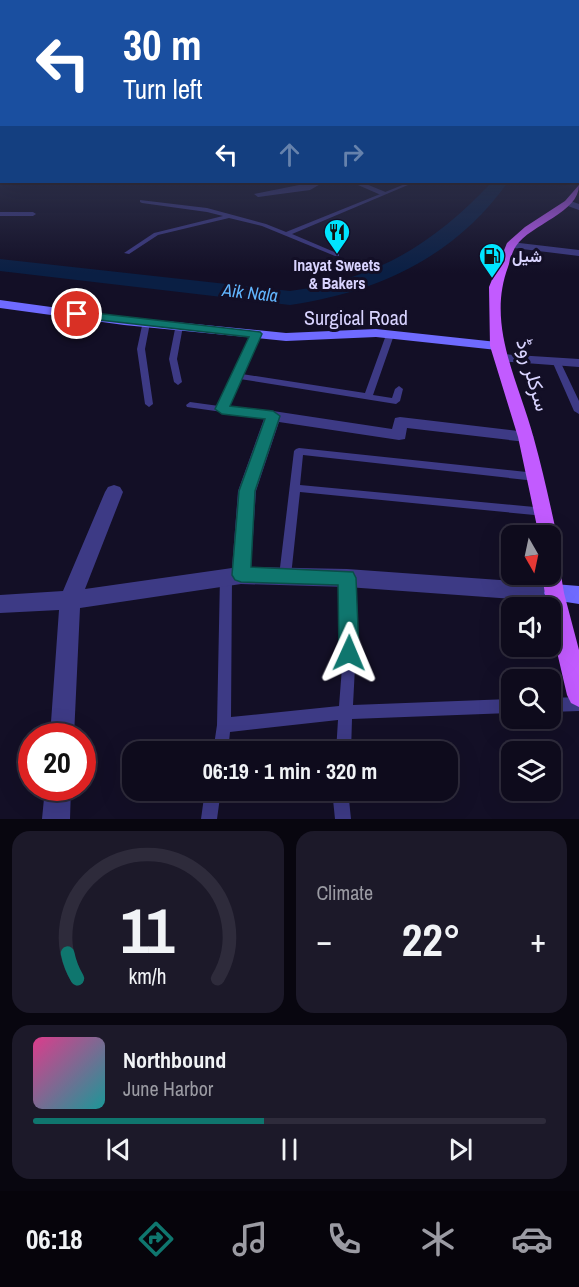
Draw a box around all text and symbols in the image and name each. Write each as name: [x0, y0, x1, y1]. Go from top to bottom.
text: 30 m: [123, 17, 202, 73]
icon: left: [24, 24, 102, 102]
text: Turn left: [123, 71, 202, 107]
icon: left: [210, 138, 243, 171]
icon: ahead: [273, 138, 306, 171]
icon: right: [336, 138, 369, 171]
restaurant icon: Inayat Sweets & Bakers: [322, 217, 352, 255]
fuel station icon: شیل: [477, 241, 507, 279]
place label: شیل: [512, 245, 542, 267]
place label: Inayat Sweets & Bakers: [294, 254, 380, 294]
water label: Aik Nala: [220, 277, 279, 308]
pin: [51, 288, 102, 339]
icon: arrive: [60, 297, 93, 330]
street label: Surgical Road: [304, 304, 408, 331]
street label: سرکلر روڈ: [510, 335, 557, 414]
north arrow: [501, 525, 561, 585]
map controls: [501, 525, 561, 801]
button: sound: [501, 597, 561, 657]
position arrow: [317, 621, 381, 685]
button: search: [501, 669, 561, 729]
speed limit sign: 20: [18, 723, 96, 801]
button: layers: [501, 741, 561, 801]
text: 06:19 · 1 min · 320 m: [203, 756, 377, 786]
text: Climate: [317, 879, 373, 906]
text: 11: [121, 888, 175, 972]
text: 22°: [402, 909, 461, 970]
text: −: [317, 918, 332, 962]
text: +: [530, 918, 546, 962]
text: km/h: [129, 962, 167, 991]
text: Northbound: [123, 1045, 226, 1075]
text: June Harbor: [123, 1075, 213, 1102]
icon: previous: [102, 1133, 135, 1166]
icon: pause: [273, 1133, 306, 1166]
icon: next: [444, 1133, 477, 1166]
icon: directions: [135, 1218, 177, 1260]
icon: music: [229, 1218, 271, 1260]
icon: phone: [323, 1218, 365, 1260]
icon: climate: [417, 1218, 459, 1260]
icon: car: [511, 1218, 553, 1260]
text: 06:18: [26, 1221, 83, 1257]

